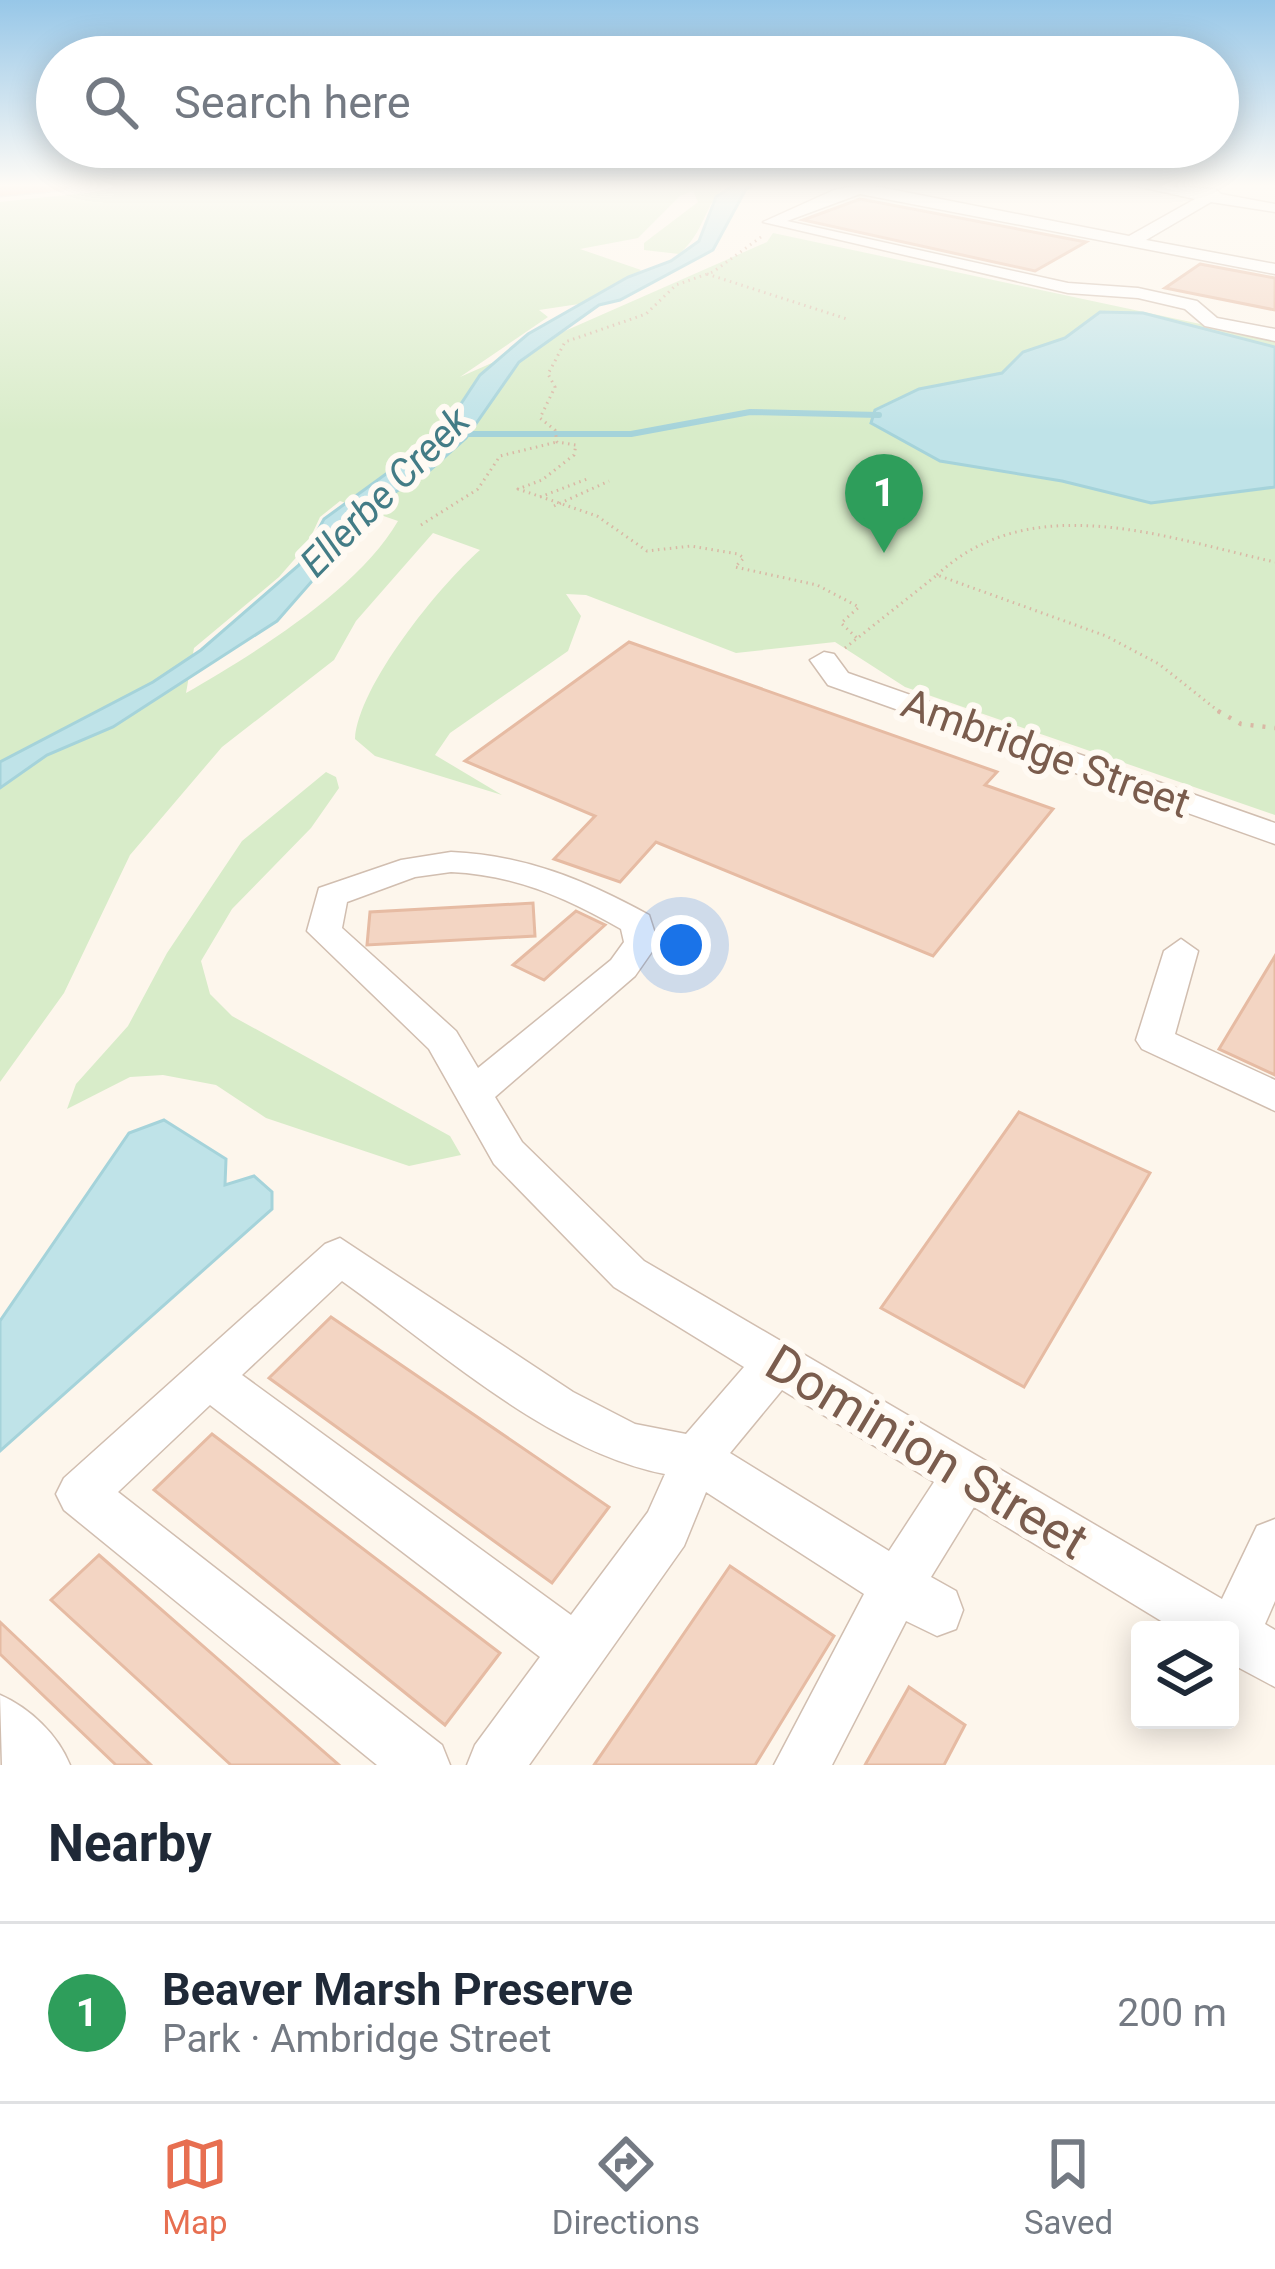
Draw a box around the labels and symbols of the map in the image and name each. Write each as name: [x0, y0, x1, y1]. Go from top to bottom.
water label: Ellerbe Creek: [291, 397, 480, 586]
pin: 1: [845, 454, 923, 553]
street label: Ambridge Street: [895, 678, 1197, 828]
your location: [651, 915, 711, 975]
street label: Dominion Street: [756, 1333, 1098, 1571]

